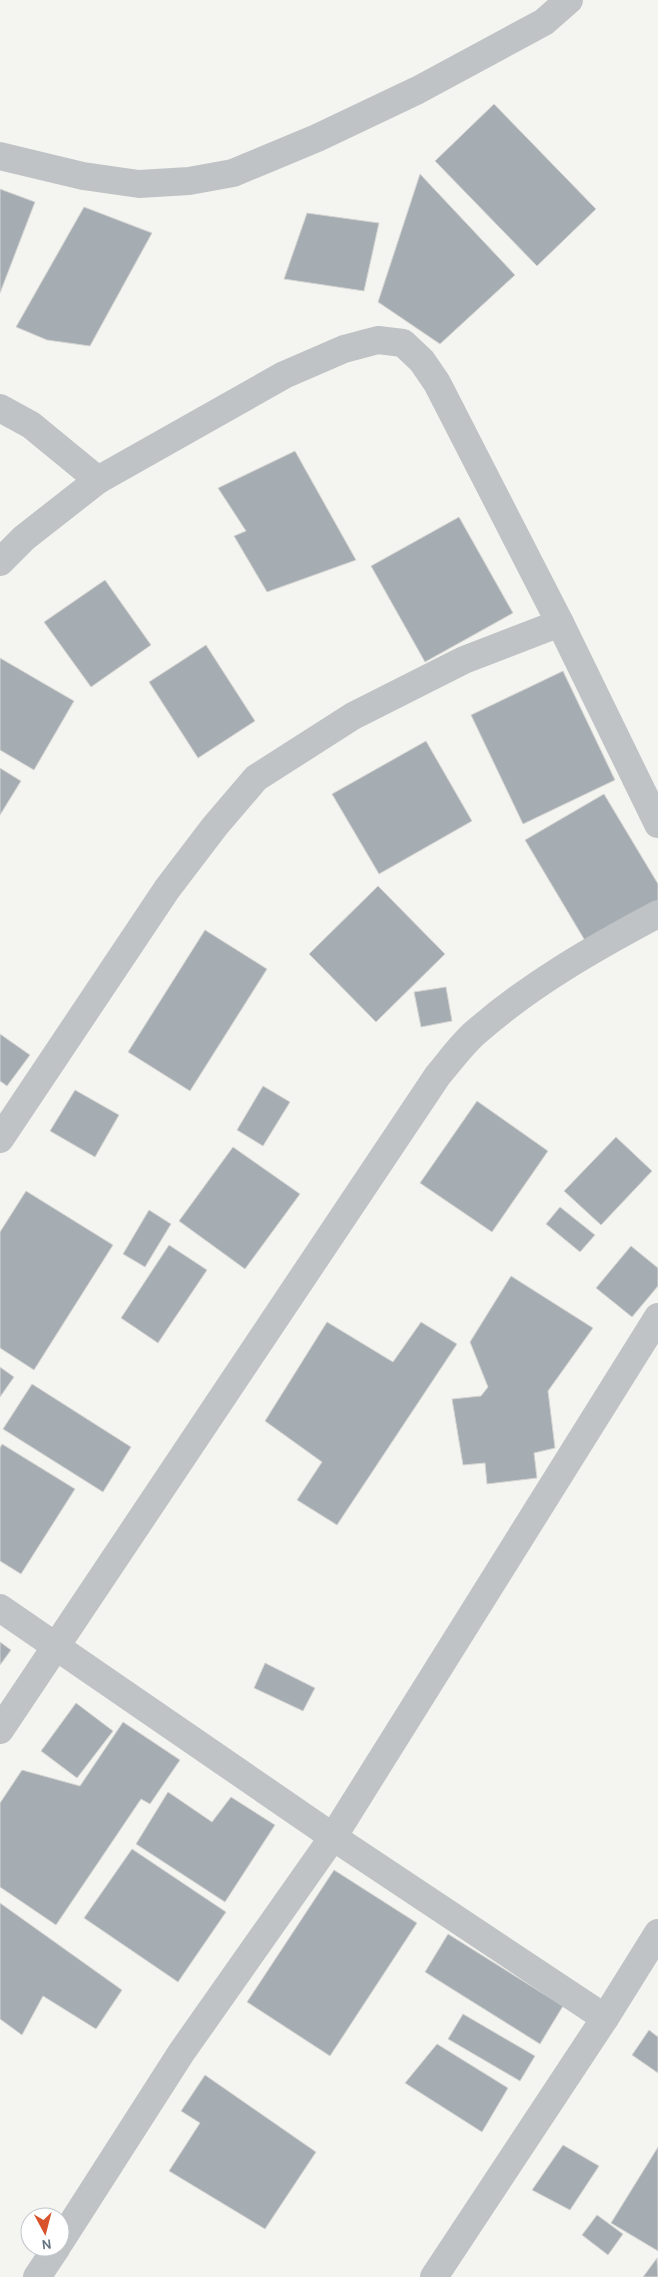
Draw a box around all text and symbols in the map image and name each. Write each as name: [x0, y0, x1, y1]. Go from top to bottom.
north arrow: [20, 2207, 70, 2257]
text: N: [41, 2235, 53, 2253]

